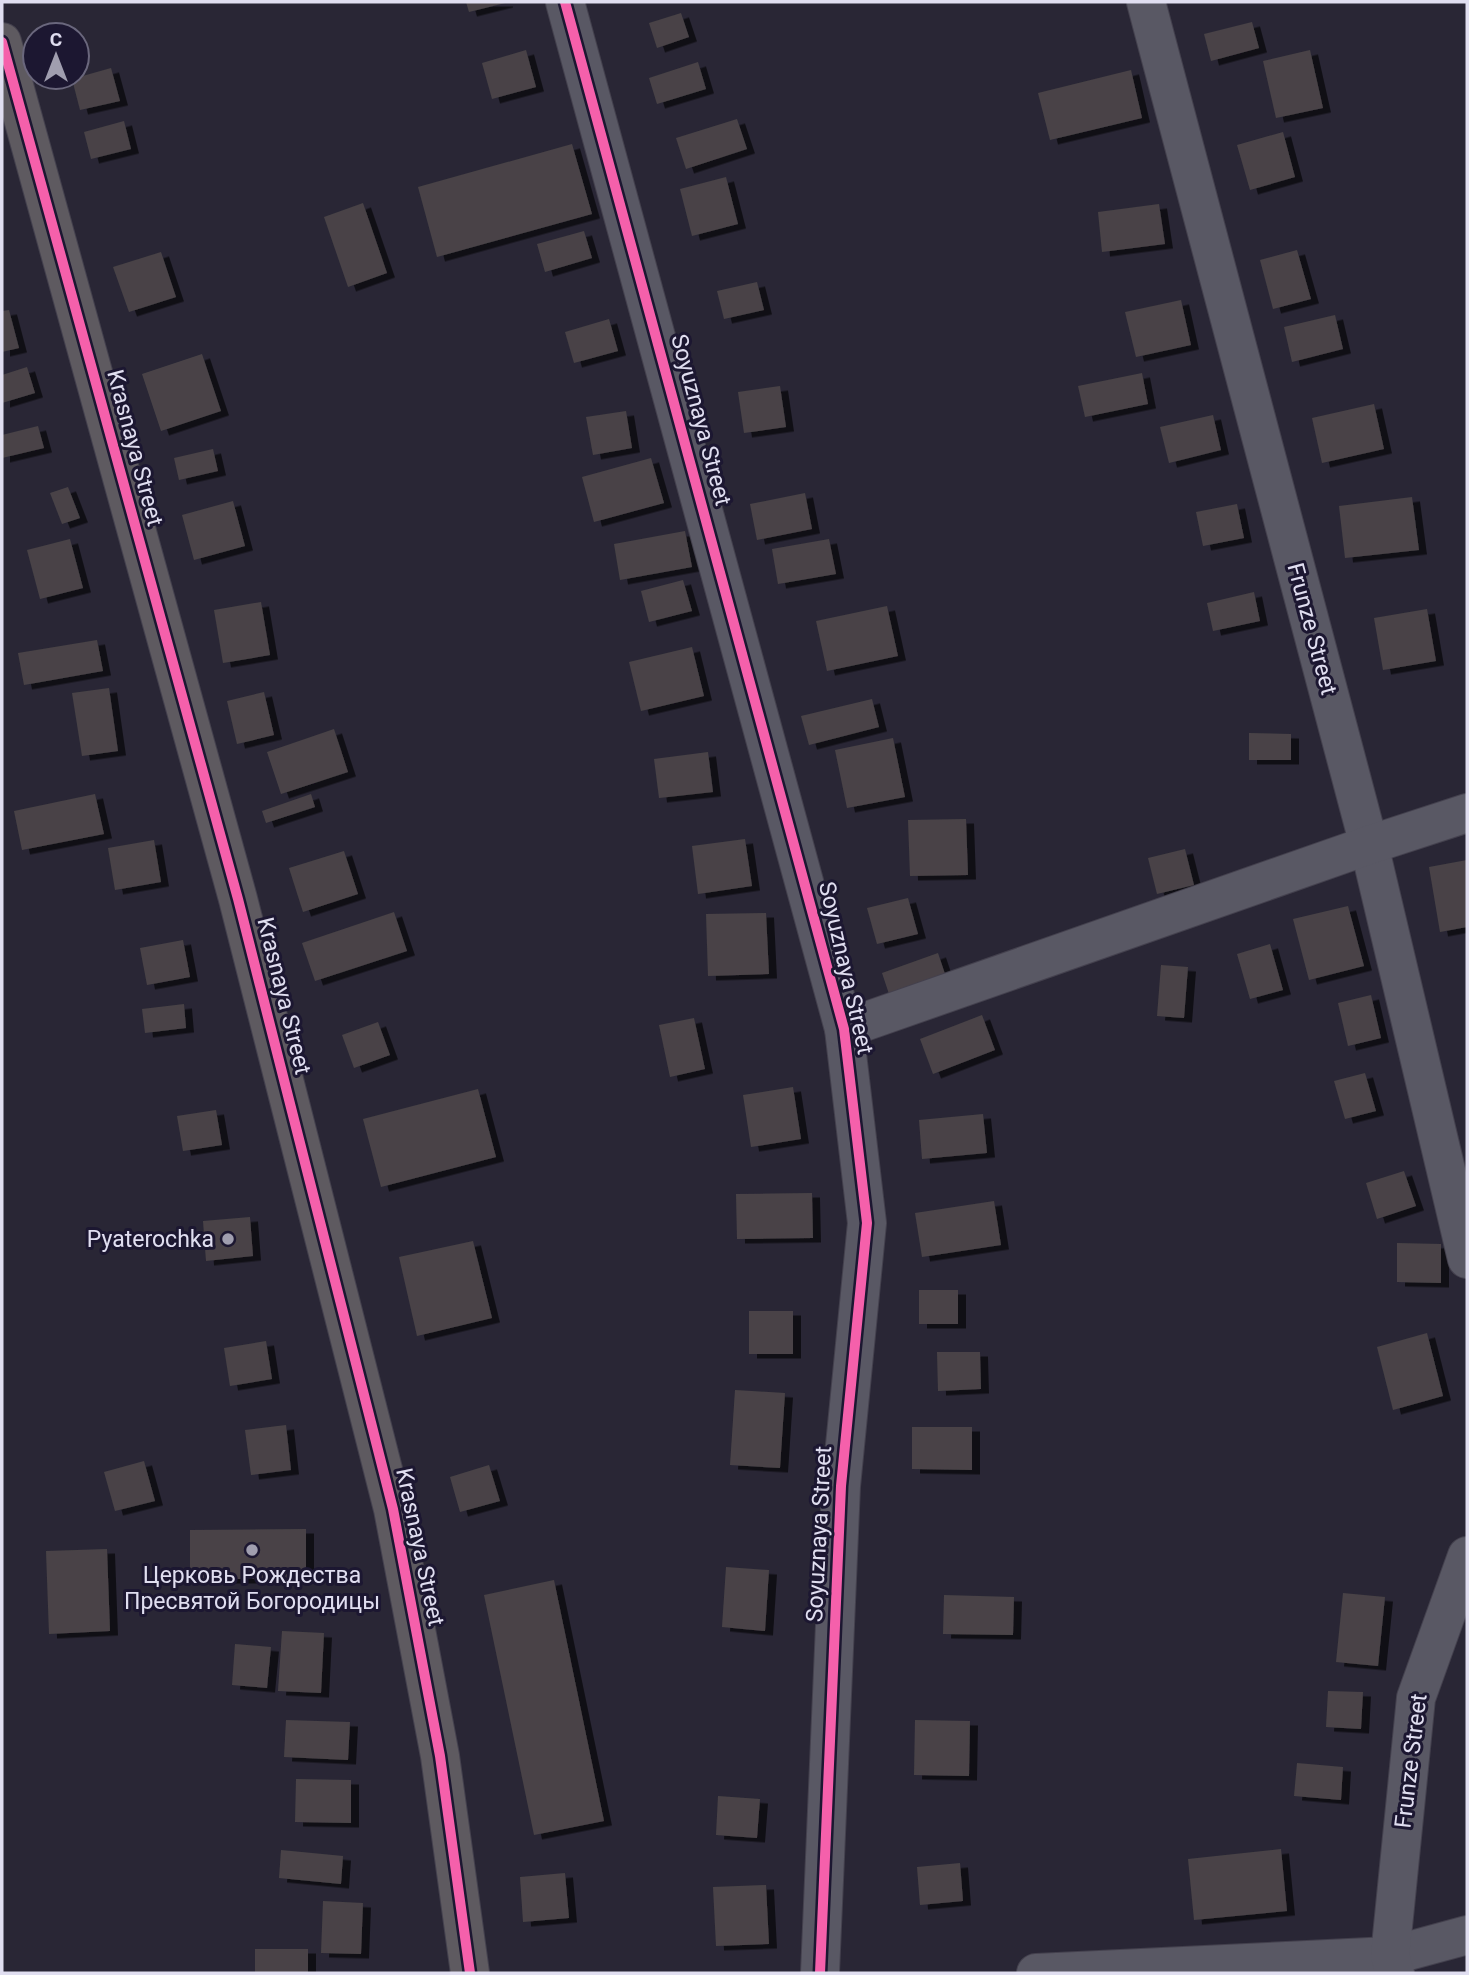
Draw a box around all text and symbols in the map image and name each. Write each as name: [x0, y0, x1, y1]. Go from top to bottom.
north arrow: [21, 21, 91, 91]
text: С: [50, 28, 62, 51]
street label: Soyuznaya Street: [665, 331, 737, 509]
street label: Krasnaya Street: [101, 367, 169, 529]
street label: Frunze Street: [1281, 560, 1343, 698]
street label: Soyuznaya Street: [813, 879, 879, 1057]
street label: Krasnaya Street: [251, 915, 317, 1077]
place label: Pyaterochka: [87, 1226, 214, 1253]
marker: Pyaterochka: [220, 1231, 236, 1247]
street label: Soyuznaya Street: [801, 1445, 837, 1623]
street label: Krasnaya Street: [390, 1466, 450, 1628]
marker: Церковь Рождества Пресвятой Богородицы: [244, 1542, 260, 1558]
place label: Церковь Рождества Пресвятой Богородицы: [124, 1562, 380, 1615]
street label: Frunze Street: [1389, 1692, 1433, 1830]

